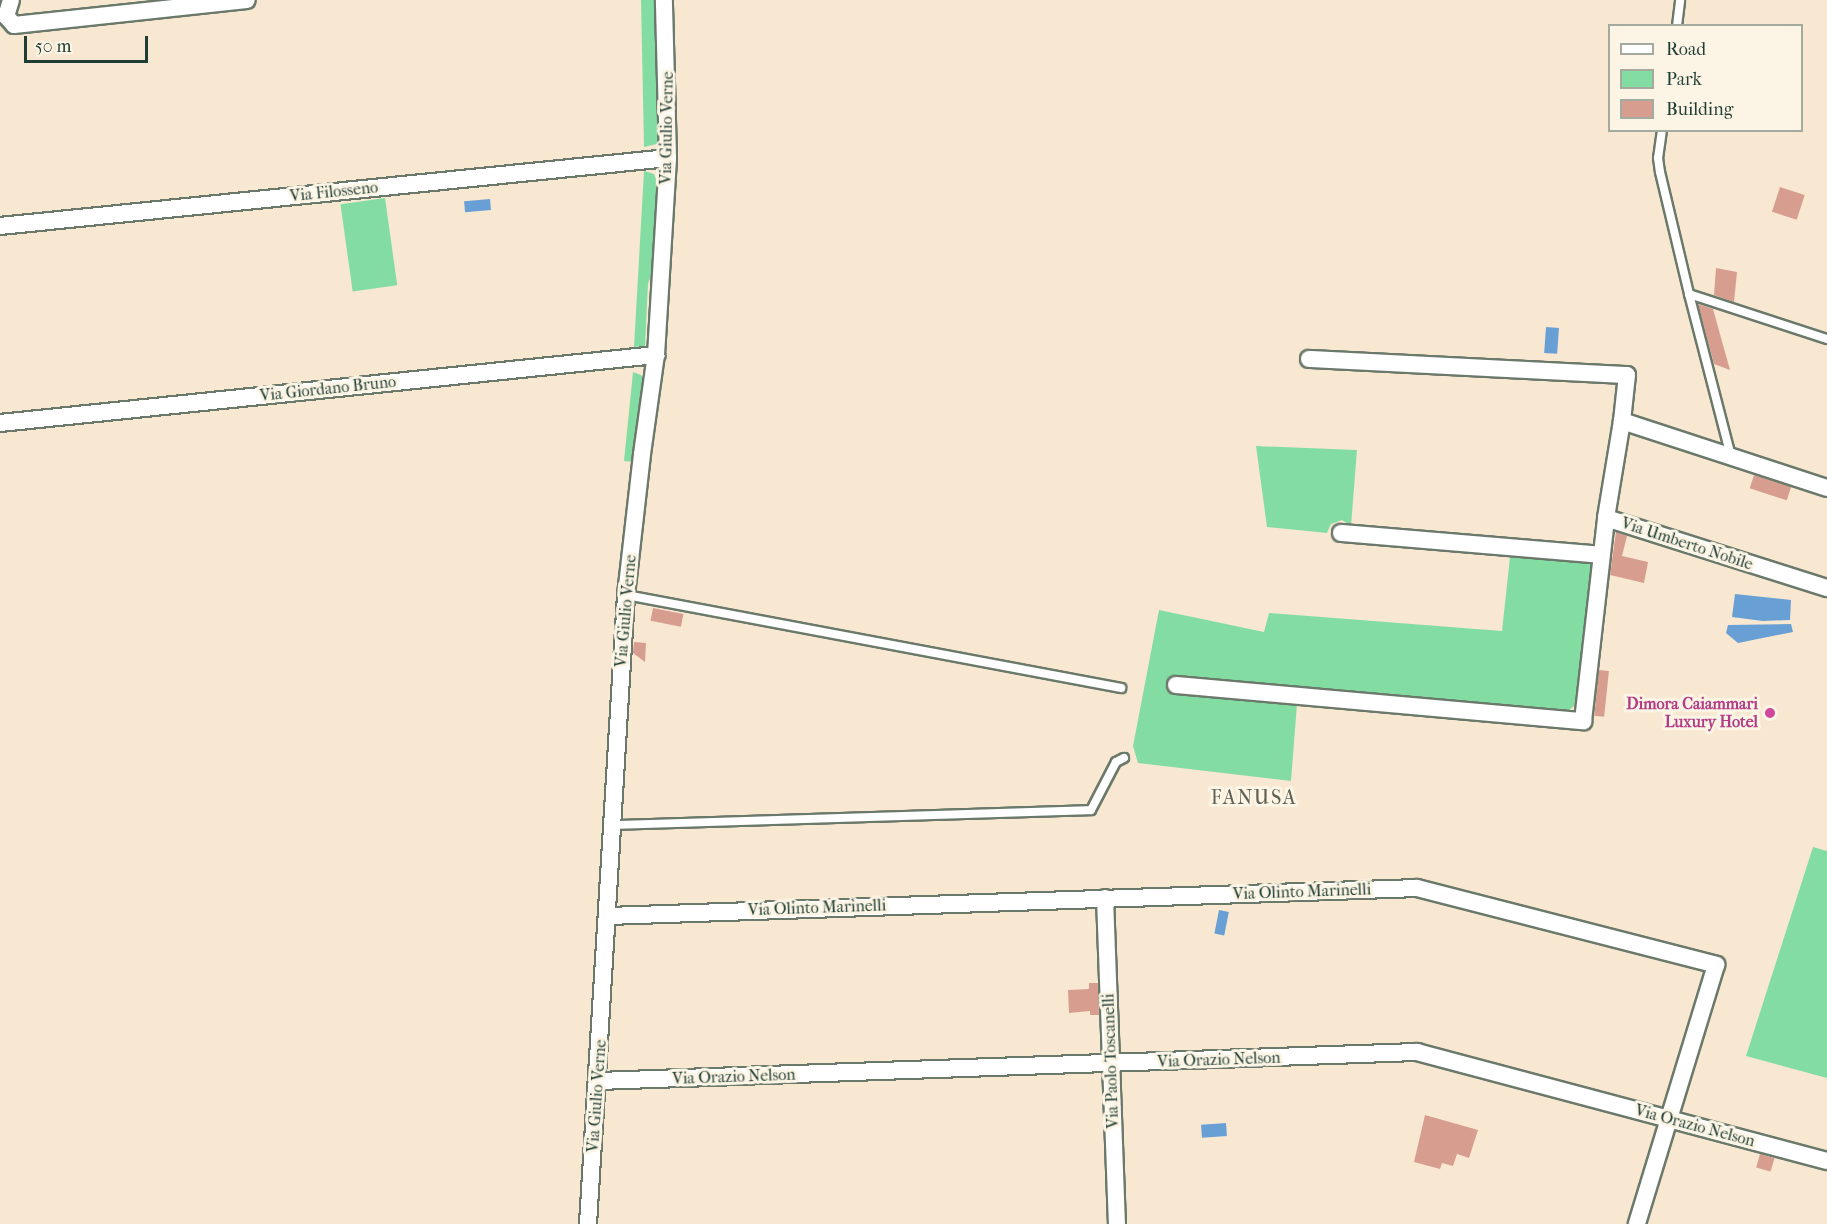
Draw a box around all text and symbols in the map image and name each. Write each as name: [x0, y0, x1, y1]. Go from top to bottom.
scale bar: [27, 24, 152, 62]
legend: [1608, 24, 1803, 132]
text: 50 m: [35, 36, 71, 57]
text: Road: [1666, 39, 1706, 60]
text: Park: [1666, 69, 1702, 90]
street label: Via Giulio Verne: [656, 71, 678, 185]
text: Building: [1666, 99, 1733, 120]
street label: Via Filosseno: [289, 178, 379, 206]
street label: Via Giordano Bruno: [259, 372, 397, 406]
street label: Via Umberto Nobile: [1619, 514, 1755, 574]
street label: Via Giulio Verne: [612, 554, 640, 668]
place label: Dimora Caiammari Luxury Hotel: [1626, 694, 1758, 732]
marker: Dimora Caiammari Luxury Hotel: [1763, 706, 1777, 720]
district label: FANUSA: [1211, 785, 1297, 809]
street label: Via Olinto Marinelli: [1233, 880, 1371, 904]
street label: Via Olinto Marinelli: [748, 896, 886, 920]
street label: Via Paolo Toscanelli: [1099, 993, 1123, 1129]
street label: Via Giulio Verne: [583, 1039, 611, 1153]
street label: Via Orazio Nelson: [1157, 1048, 1281, 1072]
street label: Via Orazio Nelson: [672, 1065, 796, 1089]
street label: Via Orazio Nelson: [1633, 1101, 1757, 1151]

